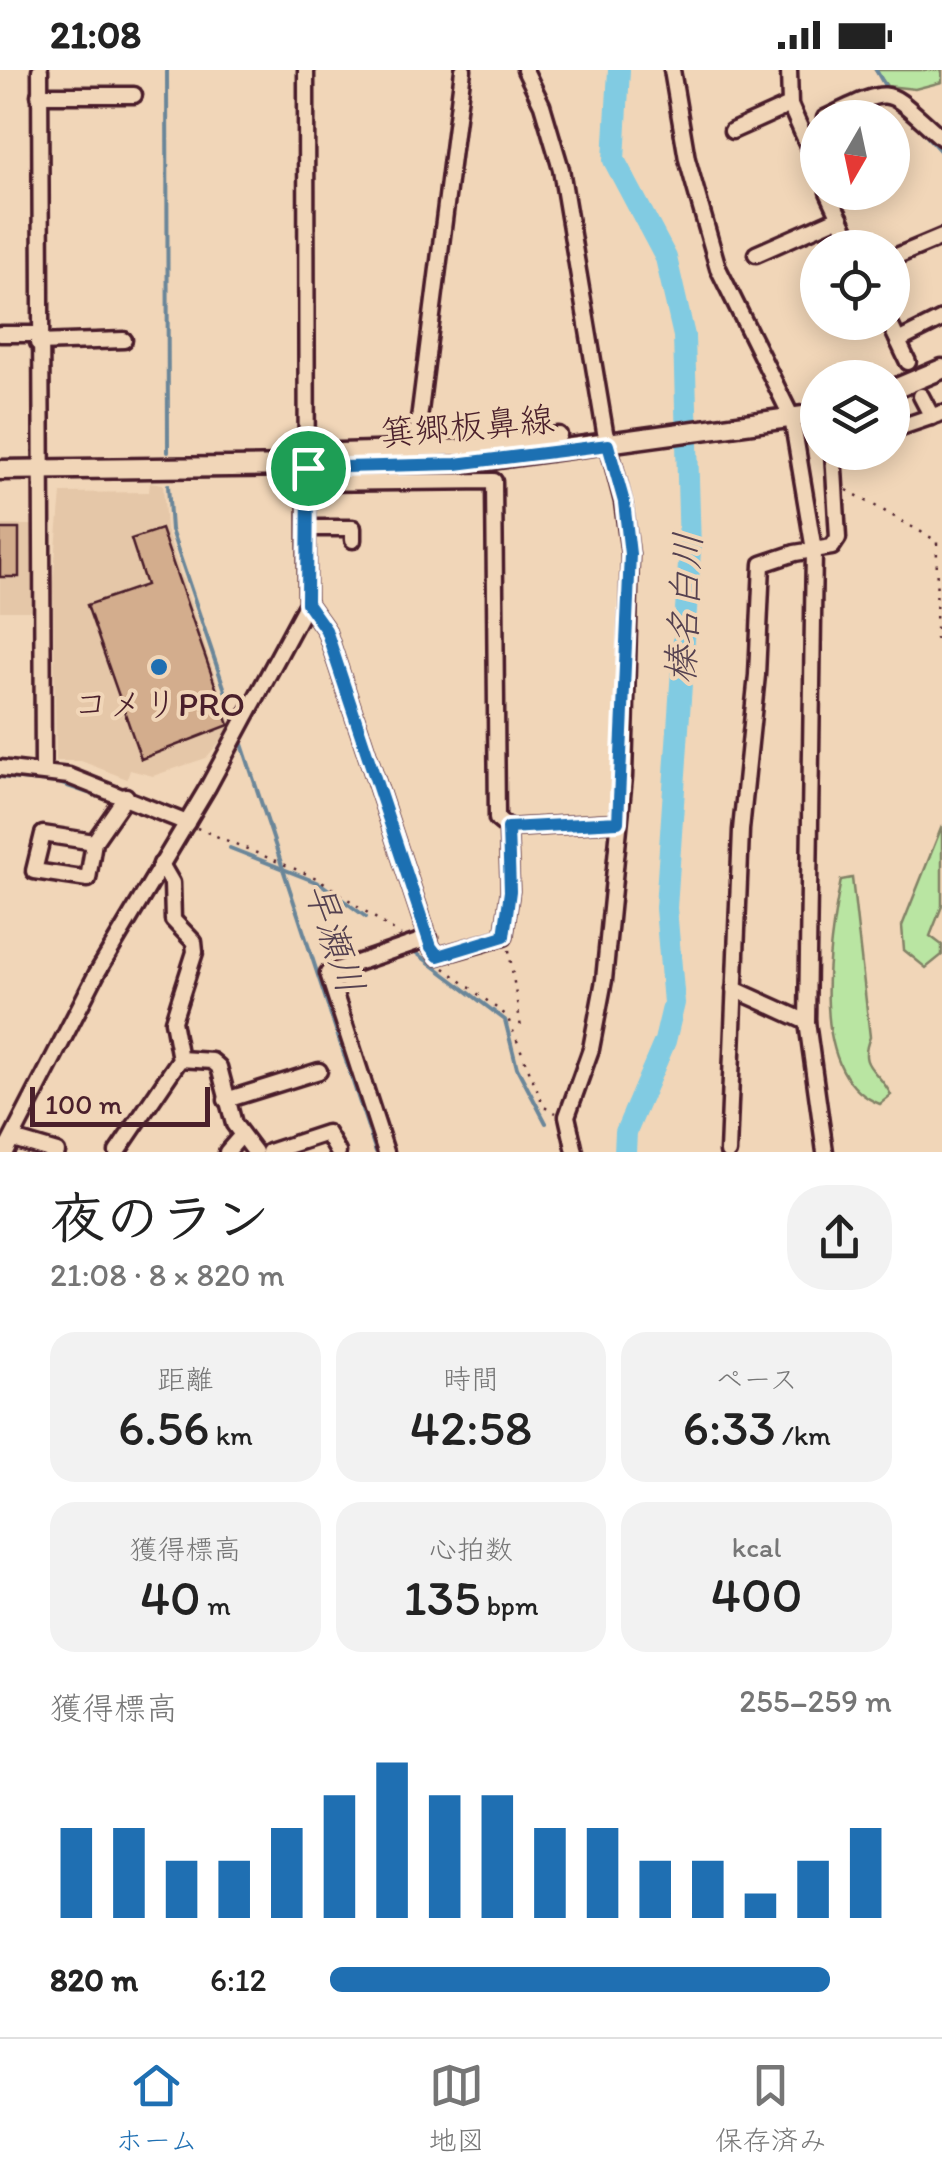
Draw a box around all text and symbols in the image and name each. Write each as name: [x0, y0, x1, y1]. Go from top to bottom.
text: 21:08: [50, 12, 141, 58]
north arrow: [800, 100, 910, 210]
map controls: [800, 100, 910, 470]
button: locate: [800, 230, 910, 340]
button: layers: [800, 360, 910, 470]
street label: 箕郷板鼻線: [378, 397, 556, 455]
pin: [266, 426, 351, 511]
icon: arrive: [281, 441, 336, 496]
water label: 榛名白川: [657, 531, 711, 685]
marker: コメリPRO: [148, 656, 170, 678]
place label: コメリPRO: [73, 683, 245, 725]
water label: 早瀬川: [296, 877, 374, 999]
scale bar: [30, 1082, 210, 1126]
text: 100 m: [45, 1087, 122, 1121]
text: 夜のラン: [50, 1185, 270, 1251]
button: share: [787, 1185, 892, 1290]
text: 21:08 · 8 × 820 m: [50, 1256, 285, 1294]
text: 距離: [157, 1362, 213, 1396]
text: 時間: [443, 1362, 499, 1396]
text: ペース: [715, 1362, 798, 1396]
text: 6.56: [118, 1397, 209, 1458]
text: 42:58: [410, 1397, 532, 1458]
text: 6:33: [683, 1397, 776, 1458]
text: km: [209, 1418, 253, 1452]
text: /km: [776, 1418, 831, 1452]
text: kcal: [732, 1530, 782, 1564]
text: 獲得標高: [129, 1532, 241, 1566]
text: 心拍数: [429, 1532, 513, 1566]
text: 400: [711, 1564, 802, 1625]
text: 40: [140, 1567, 201, 1628]
text: 135: [404, 1567, 480, 1628]
text: m: [201, 1588, 231, 1622]
text: bpm: [480, 1588, 538, 1622]
text: 255–259 m: [739, 1682, 892, 1720]
text: 獲得標高: [50, 1689, 178, 1727]
text: 820 m: [50, 1961, 138, 1999]
text: 6:12: [210, 1961, 266, 1999]
tab: ホーム: [115, 2058, 198, 2158]
tab: 地図: [428, 2058, 484, 2158]
tab: 保存済み: [715, 2058, 827, 2158]

